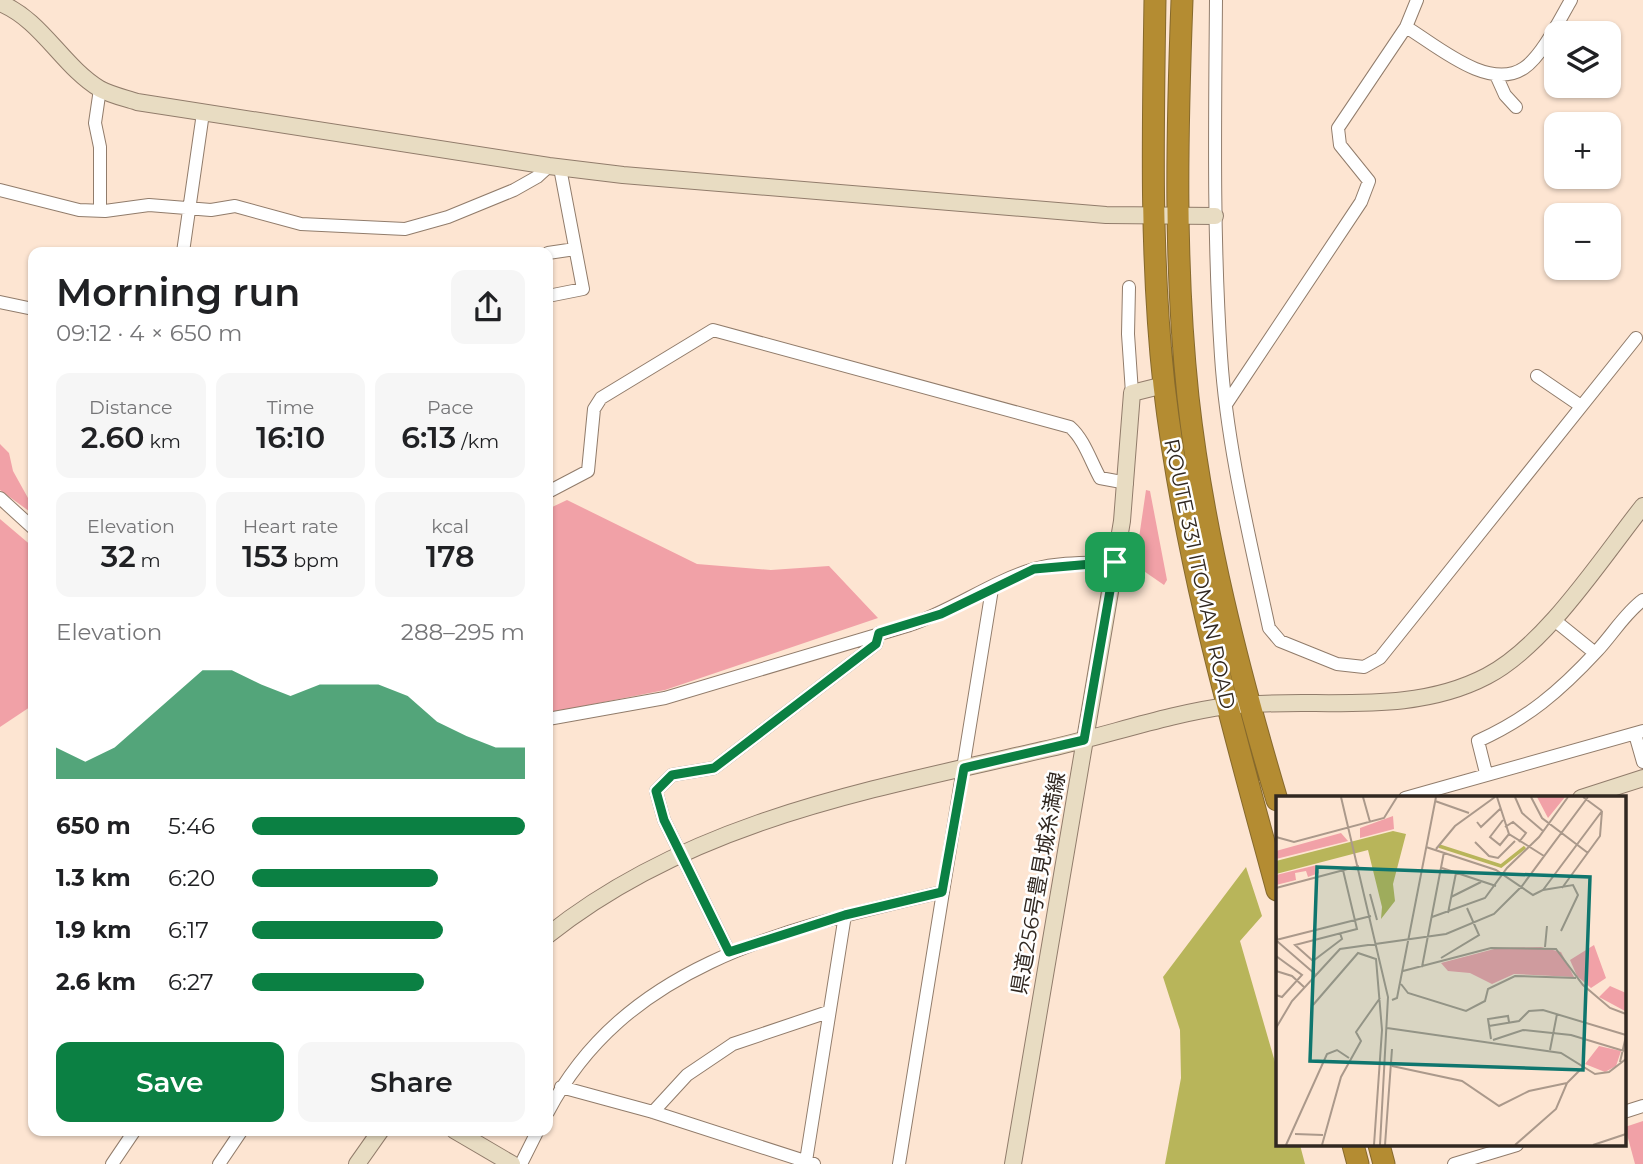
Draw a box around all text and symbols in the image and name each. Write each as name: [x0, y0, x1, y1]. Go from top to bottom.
map controls: [1544, 21, 1621, 280]
button: layers: [1544, 21, 1621, 98]
button: +: [1544, 112, 1621, 189]
button: −: [1544, 203, 1621, 280]
text: Morning run: [56, 269, 300, 316]
button: share: [451, 270, 525, 344]
text: 09:12 · 4 × 650 m: [56, 319, 242, 347]
text: Distance: [89, 396, 173, 419]
text: Time: [267, 396, 314, 419]
text: Pace: [427, 396, 473, 419]
text: 2.60: [81, 419, 145, 456]
text: 16:10: [256, 419, 325, 456]
text: 6:13: [401, 419, 456, 456]
text: km: [145, 430, 181, 453]
text: /km: [456, 430, 499, 453]
street label: ROUTE 331 ITOMAN ROAD: [1159, 436, 1241, 712]
text: Elevation: [87, 515, 175, 538]
text: Heart rate: [243, 515, 338, 538]
text: kcal: [431, 515, 469, 538]
pin: [1085, 532, 1145, 592]
text: 32: [101, 538, 136, 575]
text: 153: [242, 538, 288, 575]
text: 178: [426, 538, 475, 575]
icon: arrive: [1096, 543, 1134, 581]
text: m: [136, 549, 161, 572]
text: bpm: [288, 549, 339, 572]
text: Elevation: [56, 618, 162, 646]
text: 288–295 m: [401, 618, 525, 646]
street label: 県道256号豊見城糸満線: [1006, 770, 1070, 996]
inset map: [1276, 796, 1626, 1146]
text: 650 m: [56, 812, 131, 840]
text: 5:46: [168, 812, 215, 840]
text: 1.3 km: [56, 864, 131, 892]
text: 6:20: [168, 864, 215, 892]
text: 1.9 km: [56, 916, 131, 944]
text: 6:17: [168, 916, 209, 944]
text: 2.6 km: [56, 968, 136, 996]
text: 6:27: [168, 968, 213, 996]
button: Save: [56, 1042, 284, 1122]
button: Share: [298, 1042, 525, 1122]

